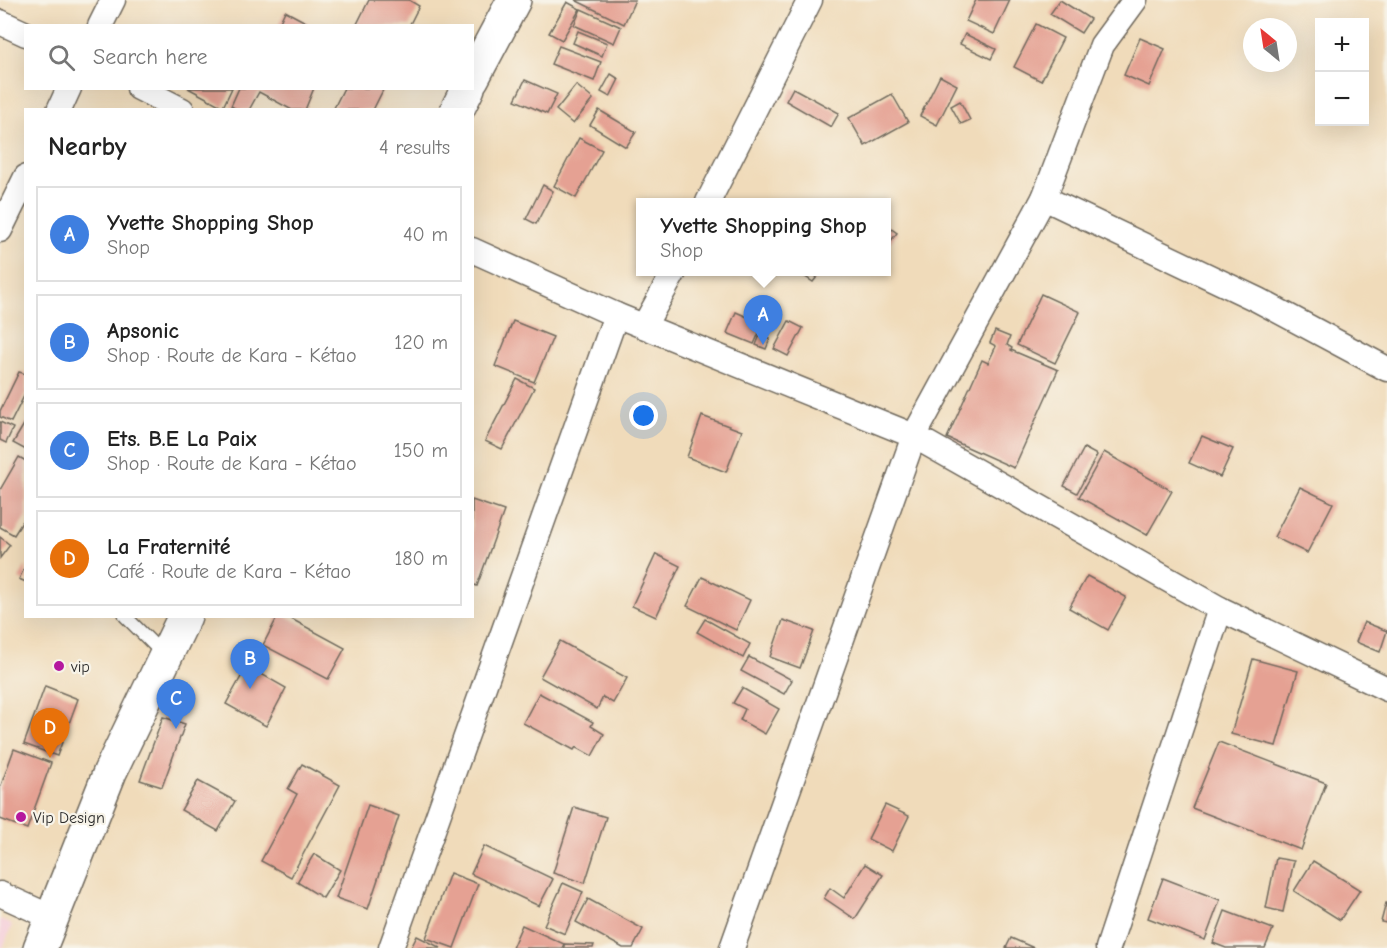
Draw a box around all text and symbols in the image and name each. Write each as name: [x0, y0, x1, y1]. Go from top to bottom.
north arrow: [1243, 18, 1297, 72]
map controls: [1315, 18, 1369, 126]
button: +: [1315, 18, 1369, 72]
search box: [24, 24, 474, 90]
icon: search: [45, 41, 78, 74]
text: Search here: [93, 44, 208, 70]
button: −: [1315, 72, 1369, 126]
text: Nearby: [48, 132, 127, 162]
text: 4 results: [379, 136, 450, 159]
popup: [636, 198, 891, 276]
text: Yvette Shopping Shop: [107, 210, 314, 236]
text: Yvette Shopping Shop: [660, 213, 867, 239]
text: A: [64, 223, 75, 246]
text: 40 m: [403, 223, 448, 246]
text: Shop: [107, 236, 150, 259]
text: Shop: [660, 239, 703, 262]
pin: A: [744, 296, 783, 345]
text: Apsonic: [107, 318, 179, 344]
text: B: [63, 331, 76, 354]
text: 120 m: [394, 331, 448, 354]
text: Shop · Route de Kara - Kétao: [107, 344, 357, 367]
your location: [629, 401, 658, 430]
text: Ets. B.E La Paix: [107, 426, 257, 452]
text: C: [63, 439, 76, 462]
text: 150 m: [394, 439, 448, 462]
text: Shop · Route de Kara - Kétao: [107, 452, 357, 475]
text: La Fraternité: [107, 534, 231, 560]
text: D: [63, 547, 76, 570]
text: 180 m: [394, 547, 448, 570]
text: Café · Route de Kara - Kétao: [107, 560, 351, 583]
pin: B: [230, 640, 270, 689]
place label: vip: [70, 658, 90, 676]
marker: vip: [52, 659, 66, 673]
pin: C: [156, 680, 195, 729]
pin: D: [31, 708, 70, 758]
place label: Vip Design: [33, 809, 105, 827]
marker: Vip Design: [14, 810, 28, 824]

